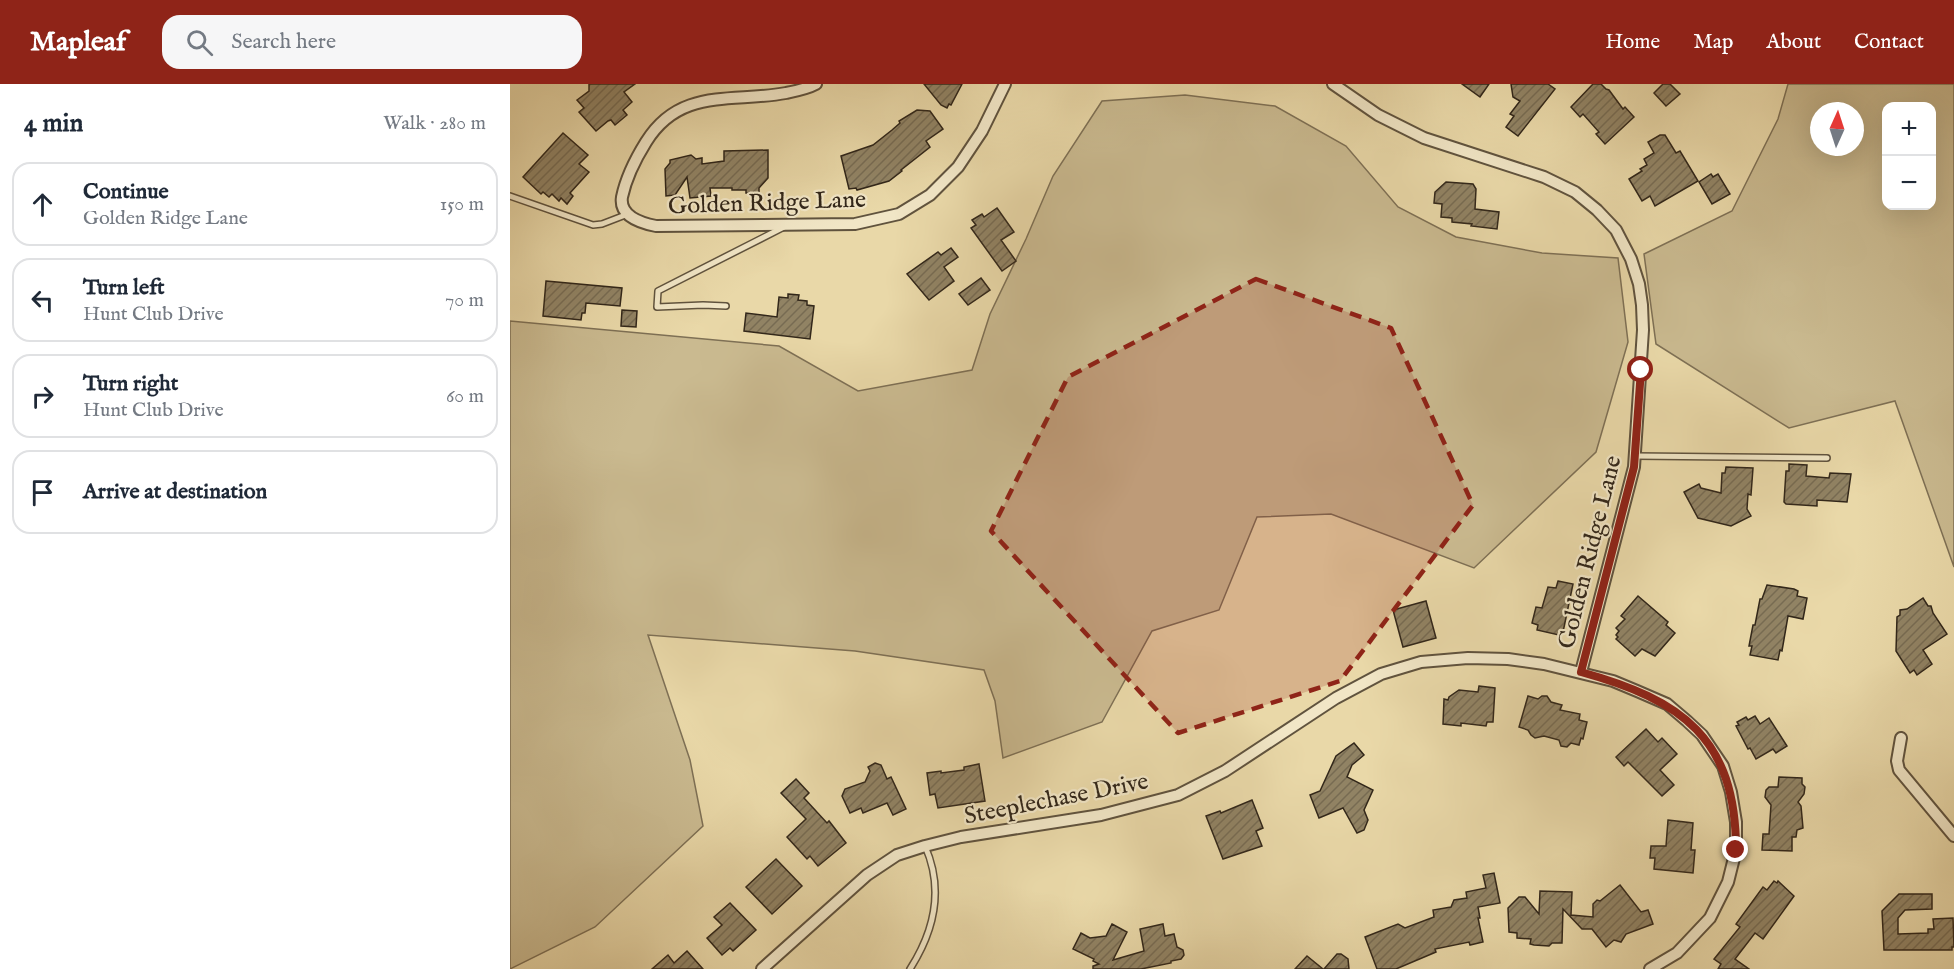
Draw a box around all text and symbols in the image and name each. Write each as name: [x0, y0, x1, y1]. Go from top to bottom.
search box: [162, 15, 582, 69]
text: Mapleaf: [30, 25, 126, 60]
icon: search: [183, 26, 216, 59]
text: Search here: [231, 28, 336, 56]
text: Home: [1605, 29, 1660, 56]
text: Map: [1693, 29, 1733, 56]
text: About: [1766, 29, 1821, 56]
text: Contact: [1854, 29, 1924, 56]
north arrow: [1810, 102, 1864, 156]
map controls: [1882, 102, 1936, 210]
button: +: [1882, 102, 1936, 156]
text: 4 min: [24, 107, 83, 140]
text: Walk · 280 m: [383, 111, 486, 136]
button: −: [1882, 156, 1936, 210]
text: Continue: [83, 178, 169, 206]
street label: Golden Ridge Lane: [668, 185, 867, 222]
icon: ahead: [26, 188, 59, 221]
text: 150 m: [440, 192, 484, 217]
text: Golden Ridge Lane: [83, 206, 248, 231]
text: Turn left: [83, 274, 165, 302]
icon: left: [26, 284, 59, 317]
text: 70 m: [445, 288, 484, 313]
text: Hunt Club Drive: [83, 302, 224, 327]
route start: [1627, 356, 1653, 382]
text: Turn right: [83, 370, 178, 398]
icon: right: [26, 380, 59, 413]
text: 60 m: [446, 384, 484, 409]
text: Hunt Club Drive: [83, 398, 224, 423]
street label: Golden Ridge Lane: [1551, 453, 1629, 652]
icon: arrive: [26, 476, 59, 509]
text: Arrive at destination: [83, 478, 267, 506]
street label: Steeplechase Drive: [962, 766, 1151, 833]
route end: [1722, 836, 1748, 862]

